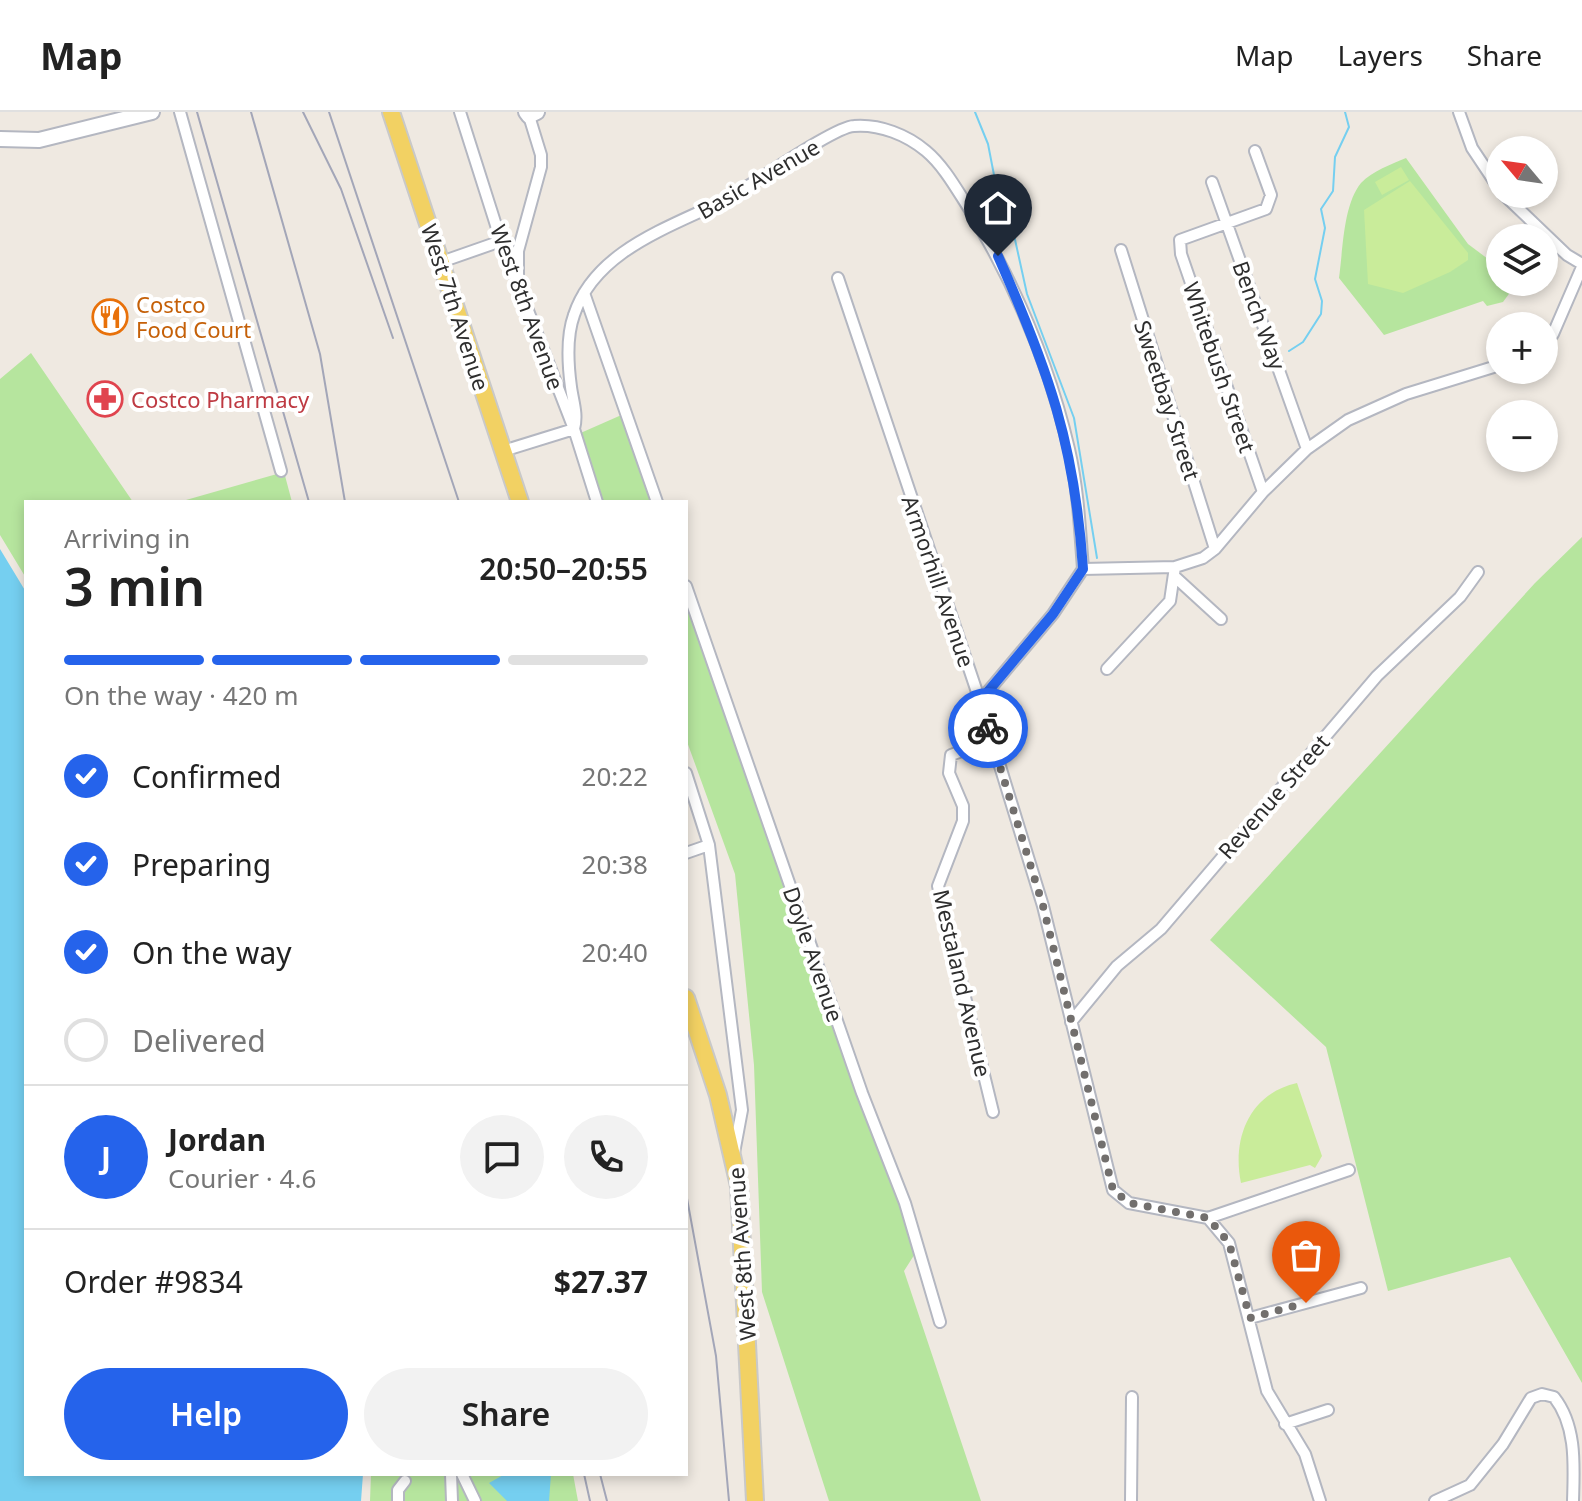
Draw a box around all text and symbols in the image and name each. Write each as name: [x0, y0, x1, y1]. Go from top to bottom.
text: Map: [40, 29, 123, 81]
text: Map: [1235, 36, 1293, 74]
text: Layers: [1337, 36, 1423, 74]
text: Share: [1467, 36, 1542, 74]
street label: Basic Avenue: [691, 131, 825, 225]
north arrow: [1486, 136, 1558, 208]
map controls: [1486, 136, 1558, 472]
pin: [964, 174, 1032, 256]
icon: home: [976, 186, 1020, 230]
street label: West 7th Avenue: [415, 220, 497, 394]
street label: West 8th Avenue: [484, 220, 572, 394]
button: layers: [1486, 224, 1558, 296]
street label: Bench Way: [1226, 256, 1294, 374]
street label: Whitebush Street: [1177, 278, 1263, 456]
place label: Costco Food Court: [136, 289, 251, 344]
restaurant icon: Costco Food Court: [91, 298, 129, 336]
button: +: [1486, 312, 1558, 384]
street label: Sweetbay Street: [1128, 316, 1208, 484]
pharmacy icon: Costco Pharmacy: [86, 380, 124, 418]
place label: Costco Pharmacy: [131, 384, 310, 414]
button: −: [1486, 400, 1558, 472]
street label: Armorhill Avenue: [896, 491, 982, 671]
text: Arriving in: [64, 520, 190, 556]
text: 20:50–20:55: [479, 548, 648, 589]
text: 3 min: [64, 550, 205, 621]
text: On the way · 420 m: [64, 677, 298, 713]
courier: [948, 688, 1028, 768]
icon: bike: [966, 706, 1010, 750]
street label: Revenue Street: [1211, 727, 1336, 865]
icon: check: [64, 754, 108, 798]
text: Confirmed: [132, 756, 282, 797]
text: 20:22: [582, 758, 648, 794]
icon: check: [64, 842, 108, 886]
text: Preparing: [132, 844, 271, 885]
text: 20:38: [582, 846, 648, 882]
street label: Doyle Avenue: [777, 882, 851, 1026]
street label: Mestaland Avenue: [927, 886, 999, 1080]
icon: check: [64, 930, 108, 974]
text: On the way: [132, 932, 292, 973]
text: 20:40: [582, 934, 648, 970]
text: Delivered: [132, 1020, 266, 1061]
button: chat: [460, 1115, 544, 1199]
button: phone: [564, 1115, 648, 1199]
text: Jordan: [168, 1119, 266, 1160]
text: J: [101, 1137, 111, 1178]
text: Courier · 4.6: [168, 1160, 316, 1196]
street label: West 8th Avenue: [720, 1166, 762, 1342]
pin: [1272, 1221, 1340, 1303]
icon: bag: [1284, 1233, 1328, 1277]
text: Order #9834: [64, 1261, 243, 1302]
text: $27.37: [554, 1261, 648, 1302]
button: Help: [64, 1368, 348, 1460]
button: Share: [364, 1368, 648, 1460]

